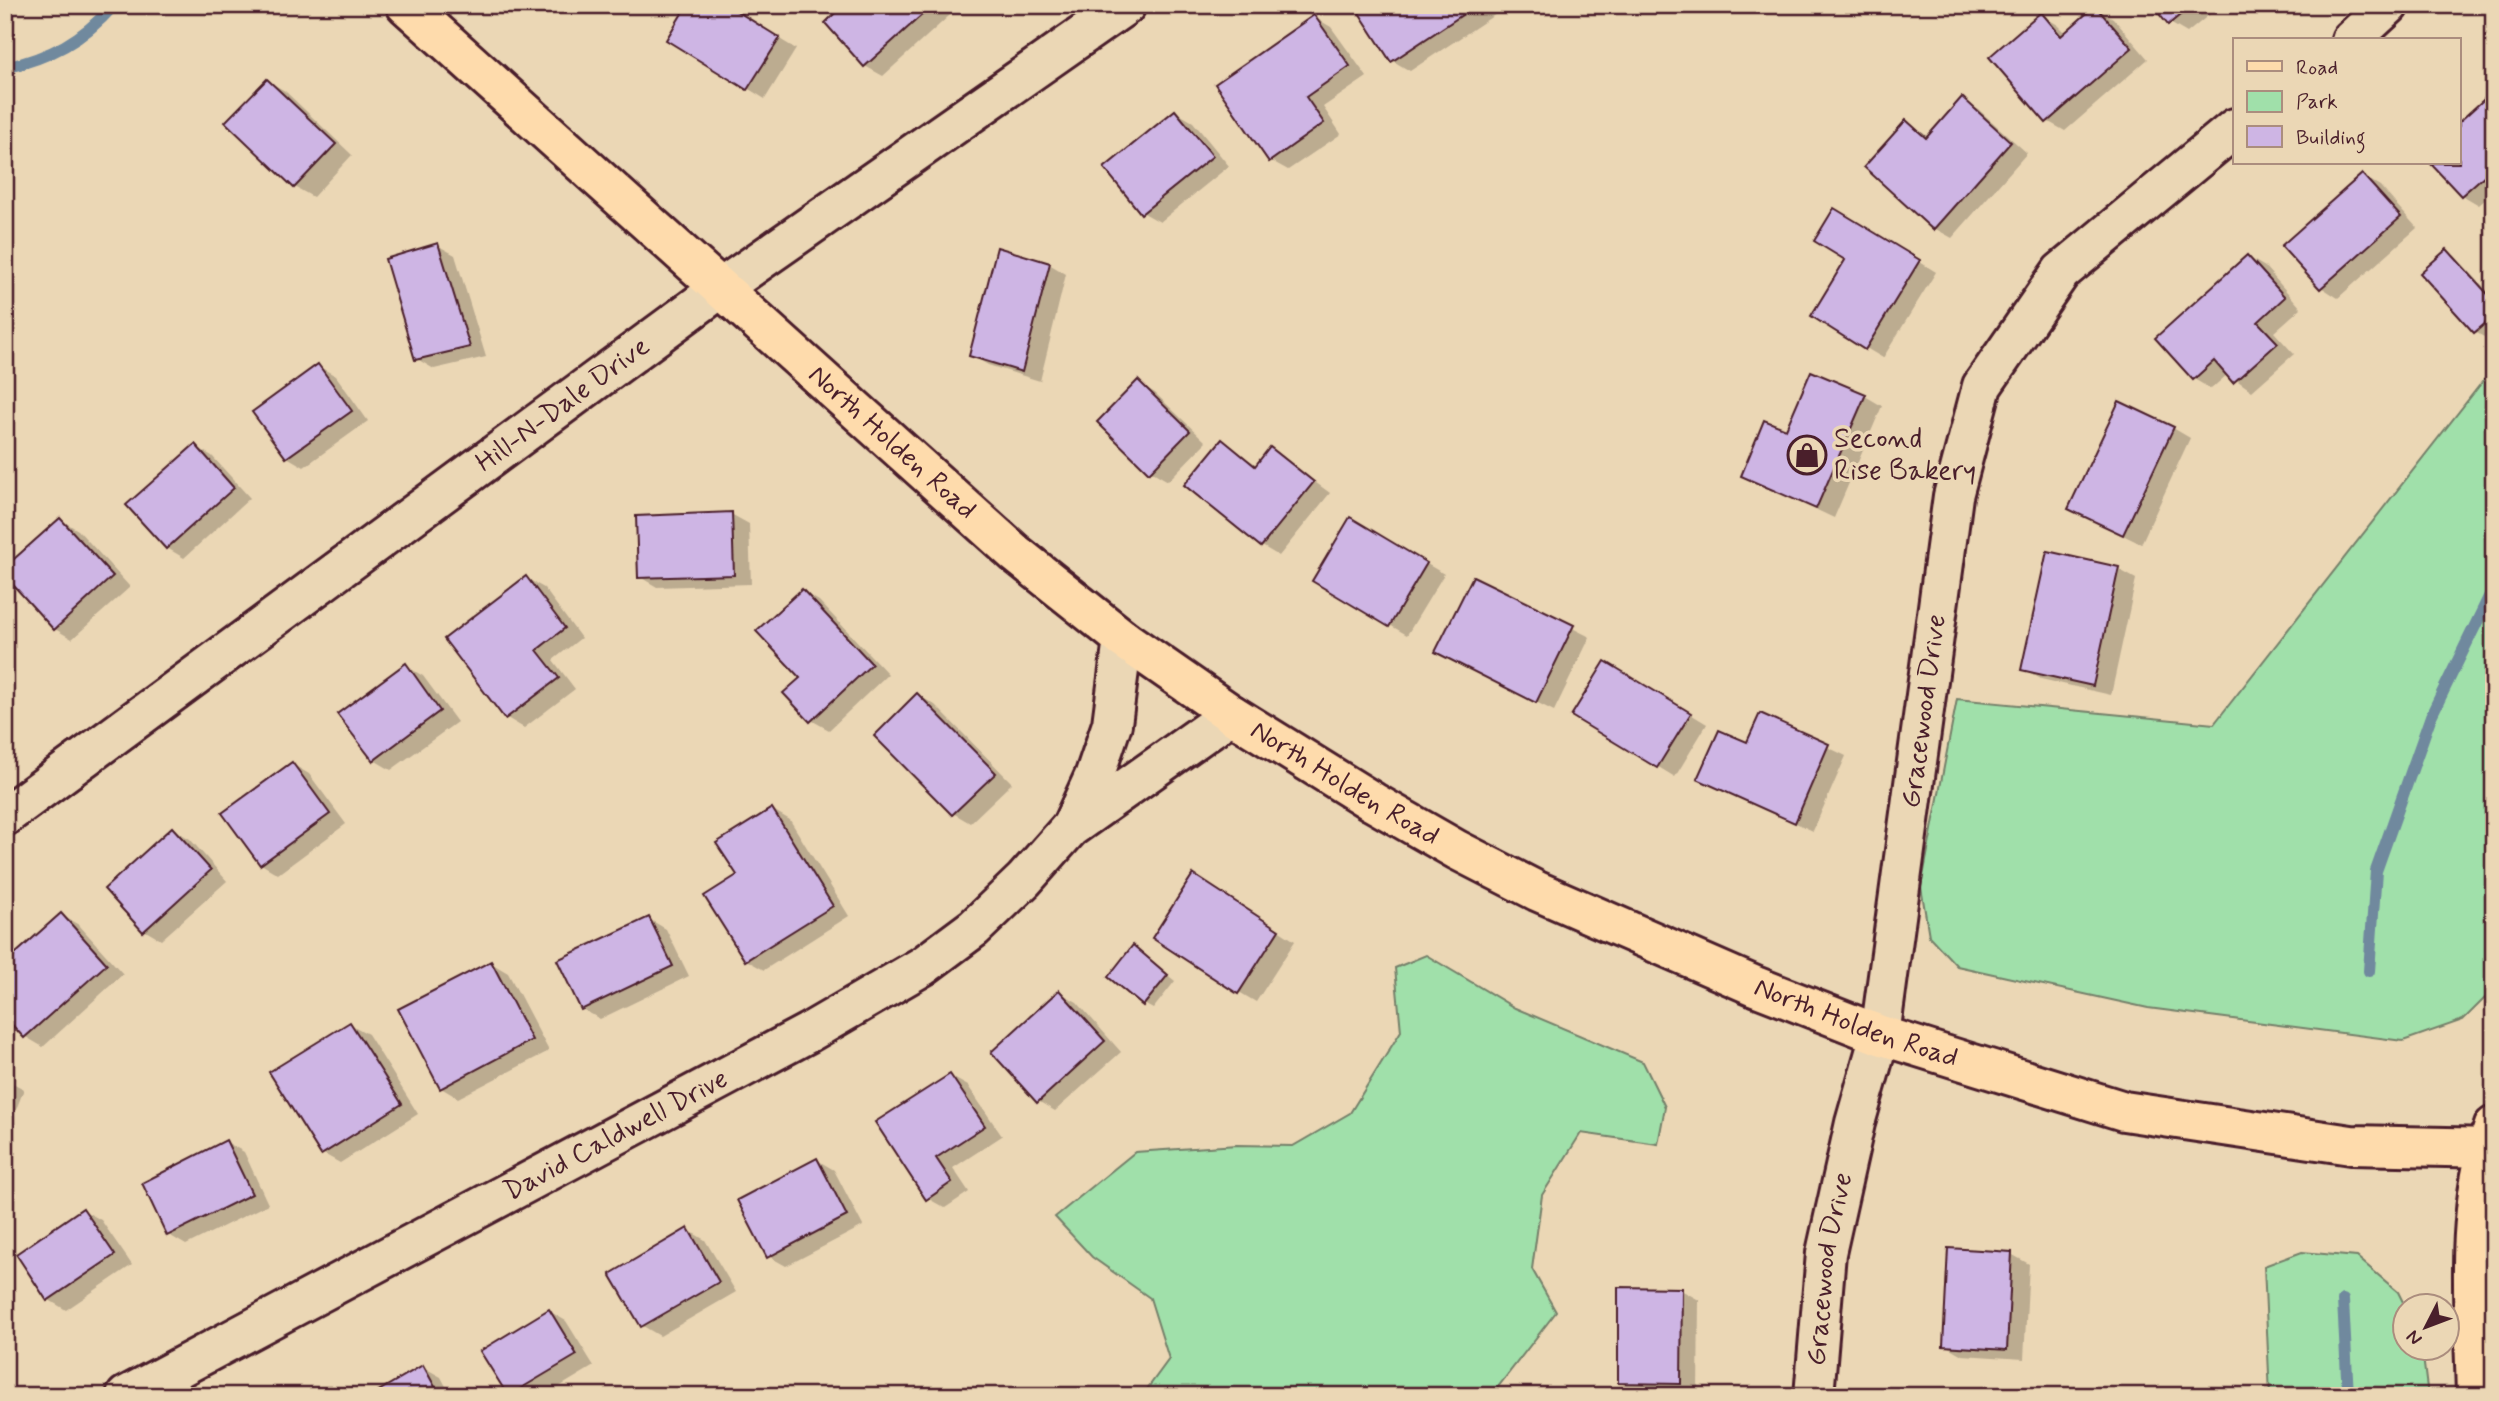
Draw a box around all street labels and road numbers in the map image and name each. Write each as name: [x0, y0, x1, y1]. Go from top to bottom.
street label: Hill-N-Dale Drive: [468, 328, 657, 481]
street label: North Holden Road: [800, 357, 984, 528]
street label: Gracewood Drive: [1892, 612, 1955, 810]
street label: North Holden Road: [1243, 712, 1446, 855]
street label: North Holden Road: [1749, 969, 1963, 1077]
street label: David Caldwell Drive: [497, 1060, 735, 1210]
street label: Gracewood Drive: [1798, 1169, 1862, 1367]

